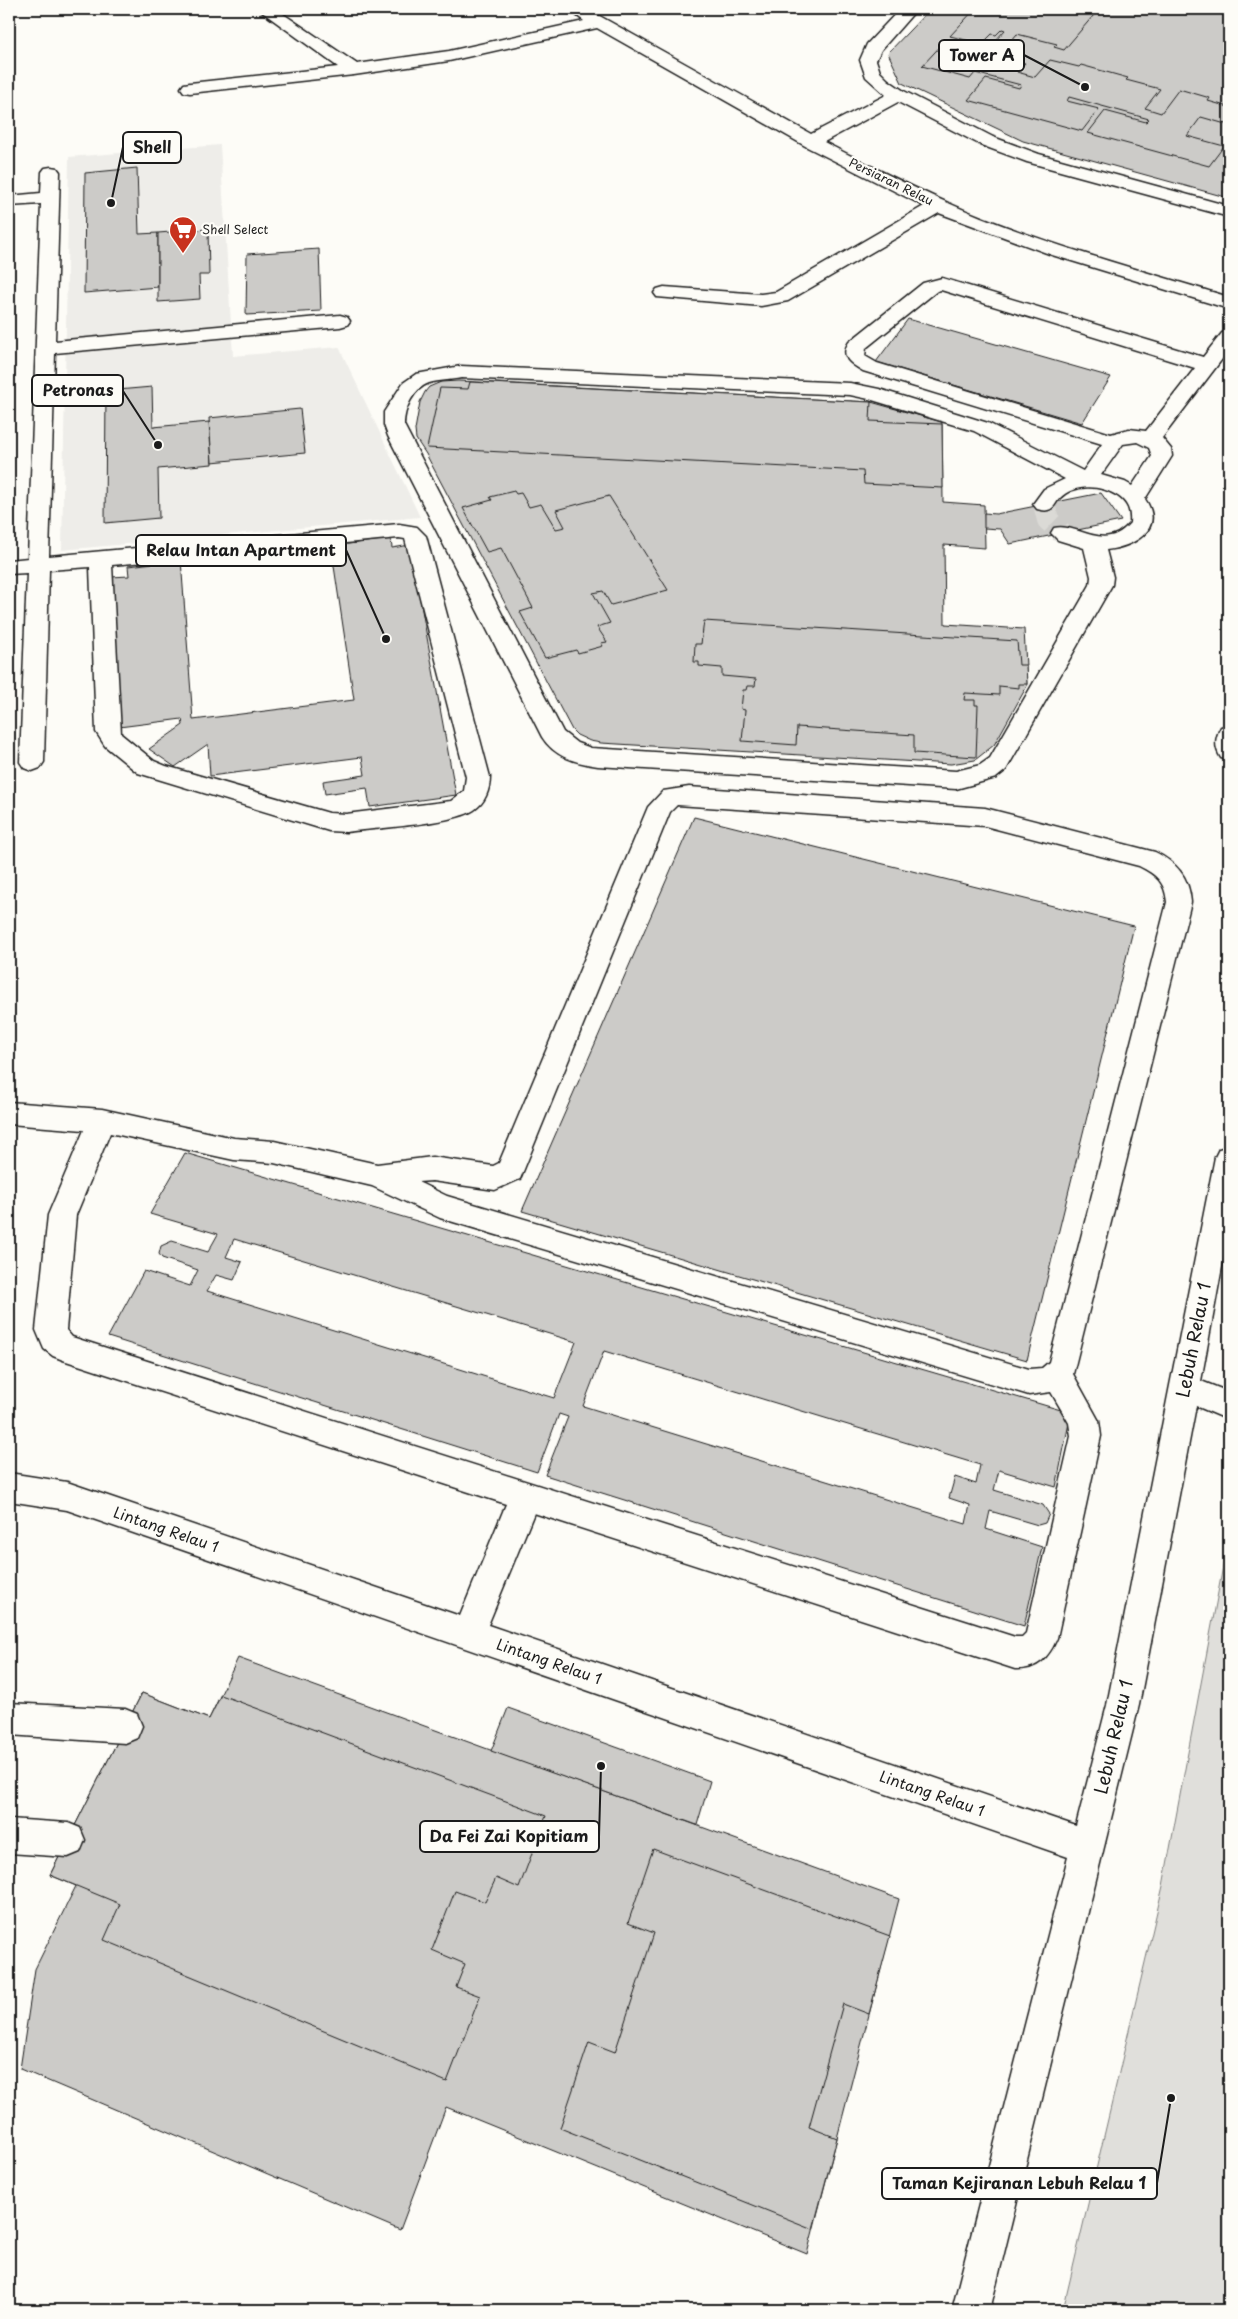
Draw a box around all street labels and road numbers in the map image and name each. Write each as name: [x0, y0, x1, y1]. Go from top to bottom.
street label: Persiaran Relau: [846, 153, 937, 209]
street label: Lebuh Relau 1: [1168, 1280, 1217, 1400]
street label: Lintang Relau 1: [111, 1500, 222, 1557]
street label: Lintang Relau 1: [494, 1632, 605, 1689]
street label: Lebuh Relau 1: [1086, 1677, 1139, 1797]
street label: Lintang Relau 1: [877, 1764, 988, 1821]

